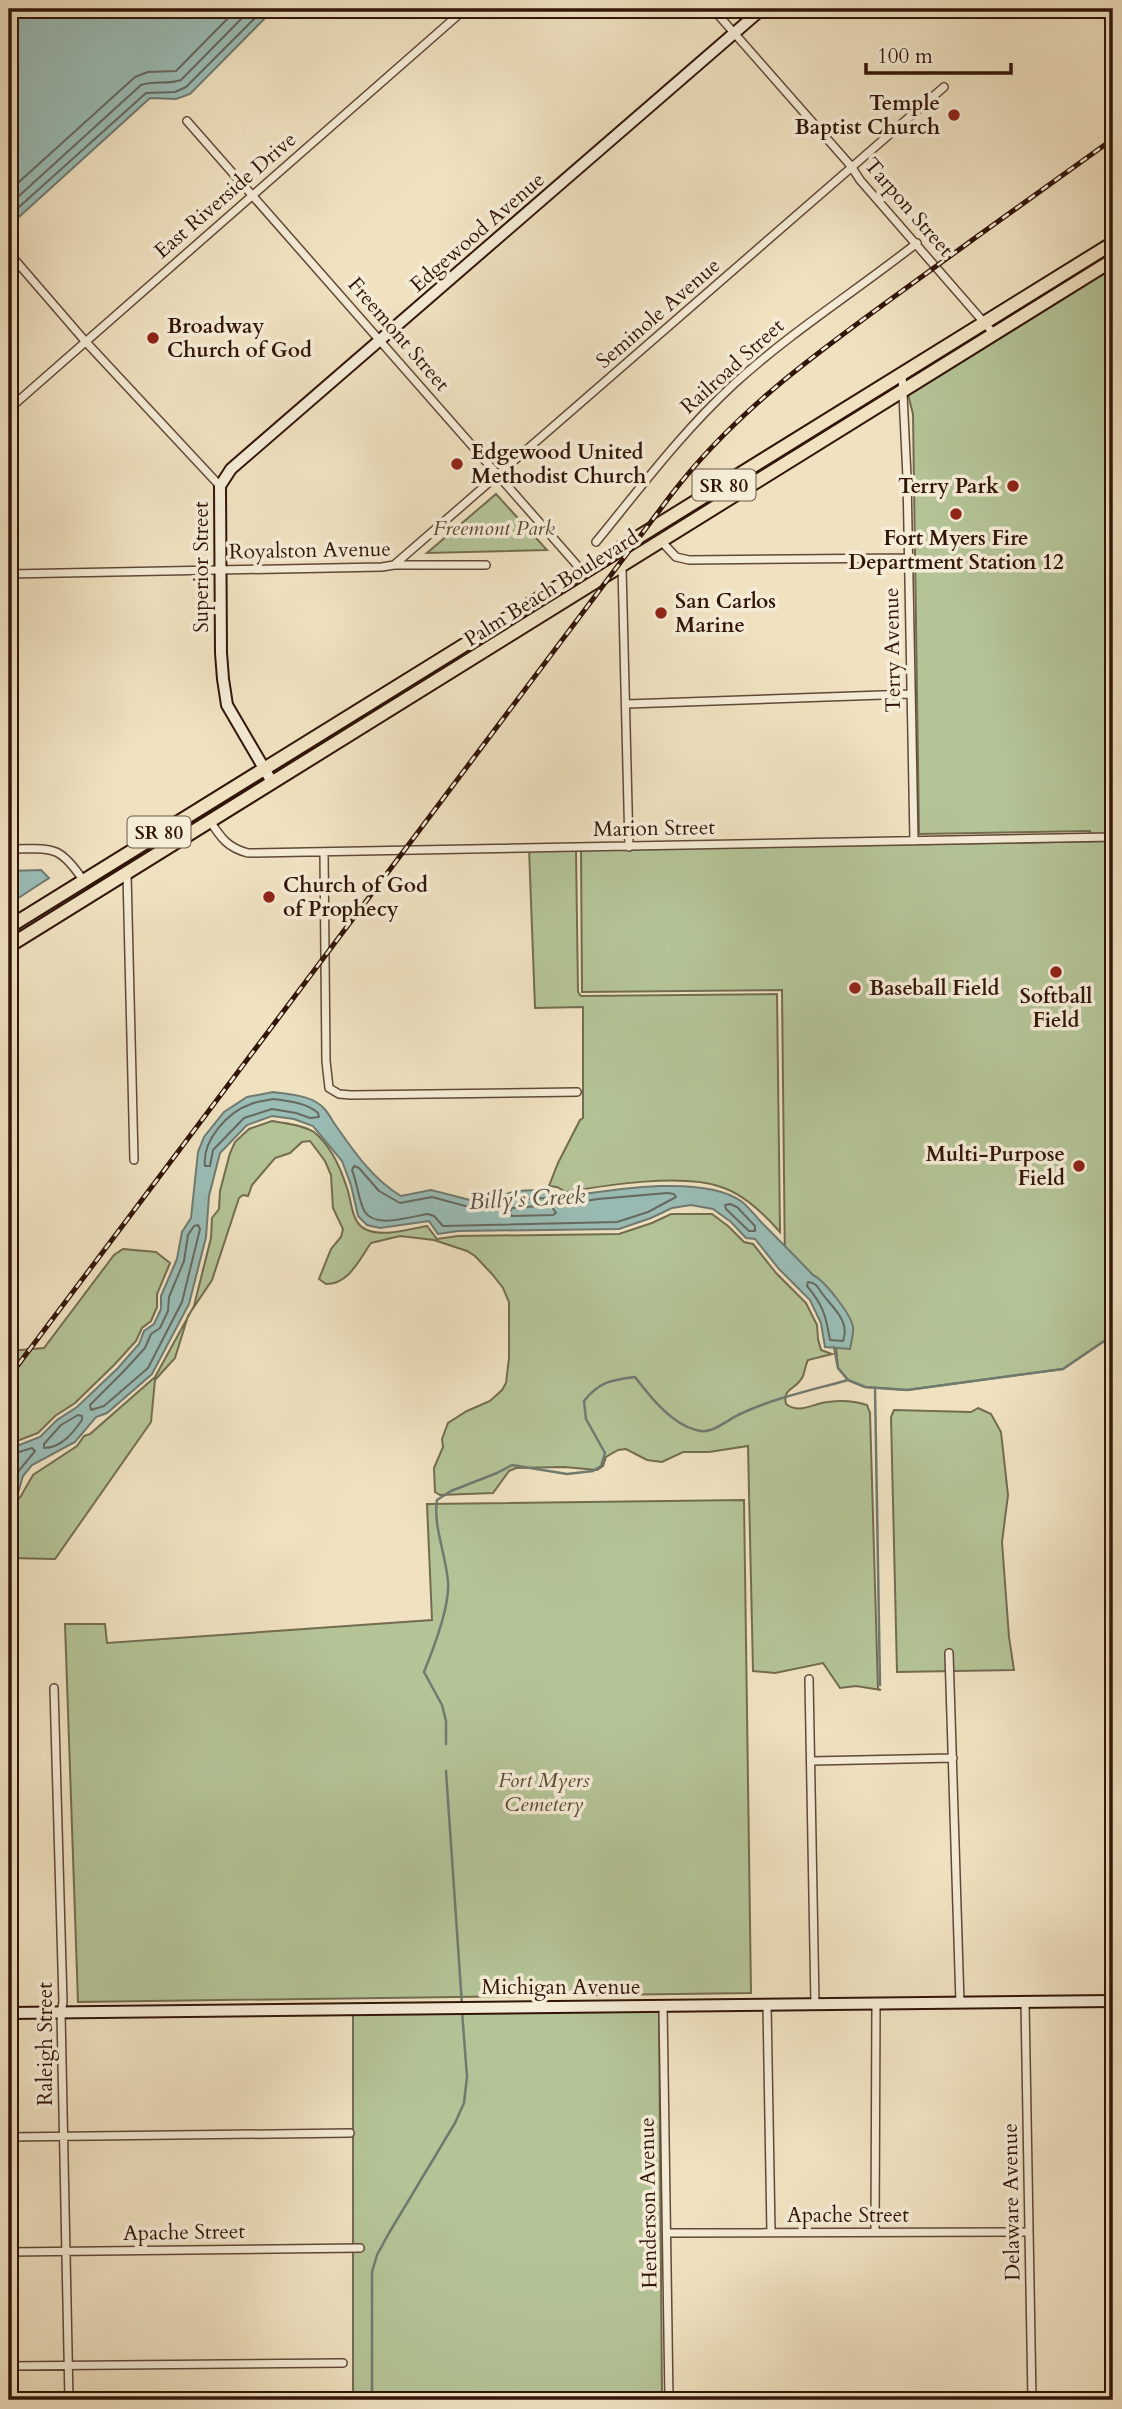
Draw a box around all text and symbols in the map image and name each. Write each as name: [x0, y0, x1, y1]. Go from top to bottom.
scale bar: [866, 32, 1012, 76]
text: 100 m: [877, 42, 933, 71]
place label: Temple Baptist Church: [795, 89, 940, 142]
marker: Temple Baptist Church: [946, 107, 962, 123]
street label: East Riverside Drive: [148, 125, 303, 265]
street label: Tarpon Street: [857, 151, 960, 263]
street label: Edgewood Avenue: [404, 166, 551, 299]
street label: Seminole Avenue: [590, 251, 727, 375]
street label: Freemont Street: [341, 271, 457, 398]
place label: Broadway Church of God: [167, 312, 312, 365]
street label: Railroad Street: [674, 312, 791, 421]
marker: Broadway Church of God: [145, 330, 161, 346]
place label: Edgewood United Methodist Church: [471, 438, 646, 491]
marker: Edgewood United Methodist Church: [449, 456, 465, 472]
road number: SR 80: [692, 470, 756, 500]
place label: Terry Park: [898, 472, 999, 501]
marker: Terry Park: [1005, 478, 1021, 494]
street label: Superior Street: [187, 501, 216, 633]
marker: Fort Myers Fire Department Station 12: [948, 506, 964, 522]
park label: Freemont Park: [433, 514, 555, 543]
street label: Palm Beach Boulevard: [459, 523, 644, 654]
place label: Fort Myers Fire Department Station 12: [848, 524, 1064, 577]
street label: Royalston Avenue: [229, 535, 391, 566]
place label: San Carlos Marine: [675, 587, 776, 640]
street label: Terry Avenue: [877, 587, 908, 713]
marker: San Carlos Marine: [653, 605, 669, 621]
street label: Marion Street: [593, 813, 716, 844]
road number: SR 80: [128, 817, 190, 848]
place label: Church of God of Prophecy: [283, 871, 428, 924]
marker: Church of God of Prophecy: [261, 889, 277, 905]
marker: Softball Field: [1048, 964, 1064, 980]
place label: Baseball Field: [869, 974, 1000, 1003]
marker: Baseball Field: [847, 980, 863, 996]
place label: Softball Field: [1020, 982, 1092, 1035]
place label: Multi-Purpose Field: [926, 1140, 1065, 1193]
marker: Multi-Purpose Field: [1071, 1158, 1087, 1174]
water label: Billy's Creek: [468, 1180, 587, 1217]
park label: Fort Myers Cemetery: [498, 1766, 590, 1819]
street label: Michigan Avenue: [481, 1973, 641, 2002]
street label: Raleigh Street: [31, 1982, 60, 2106]
street label: Henderson Avenue: [633, 2117, 664, 2289]
street label: Delaware Avenue: [996, 2123, 1027, 2281]
street label: Apache Street: [787, 2201, 909, 2230]
street label: Apache Street: [123, 2217, 246, 2248]

